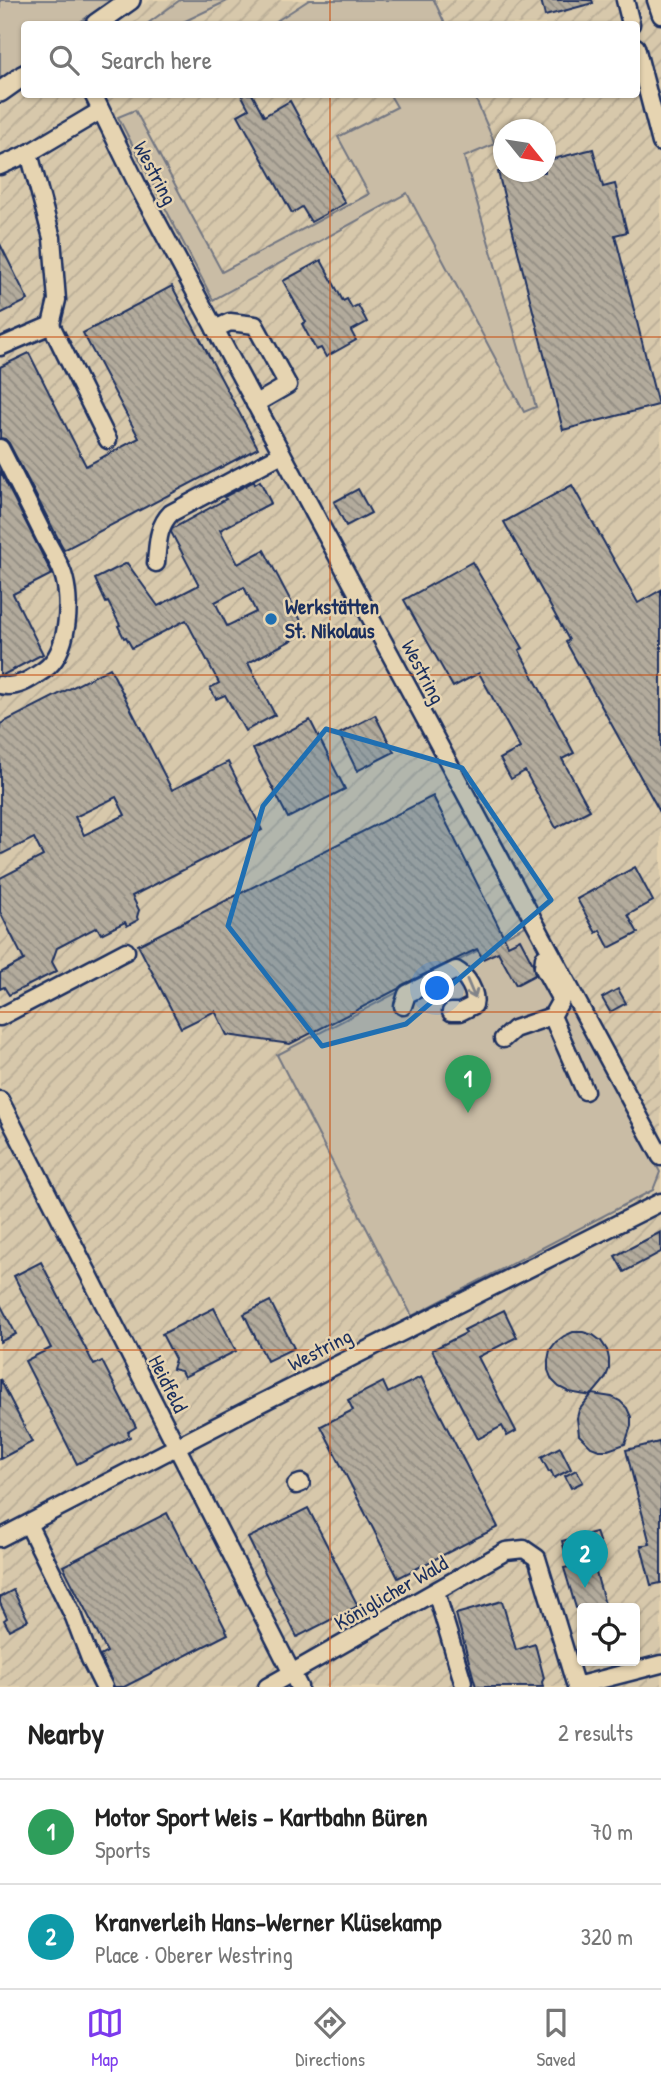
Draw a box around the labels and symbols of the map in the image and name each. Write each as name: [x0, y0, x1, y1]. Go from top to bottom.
north arrow: [493, 119, 556, 182]
street label: Westring: [127, 136, 184, 210]
place label: Werkstätten St. Nikolaus: [285, 592, 379, 645]
marker: Werkstätten St. Nikolaus: [263, 611, 279, 627]
street label: Westring: [395, 635, 452, 709]
your location: [420, 971, 454, 1005]
one-way arrow: [465, 977, 478, 999]
pin: 1: [445, 1055, 491, 1113]
street label: Westring: [283, 1321, 357, 1378]
street label: Heidfeld: [142, 1350, 195, 1417]
pin: 2: [562, 1530, 608, 1588]
street label: Königlicher Wald: [329, 1548, 453, 1637]

